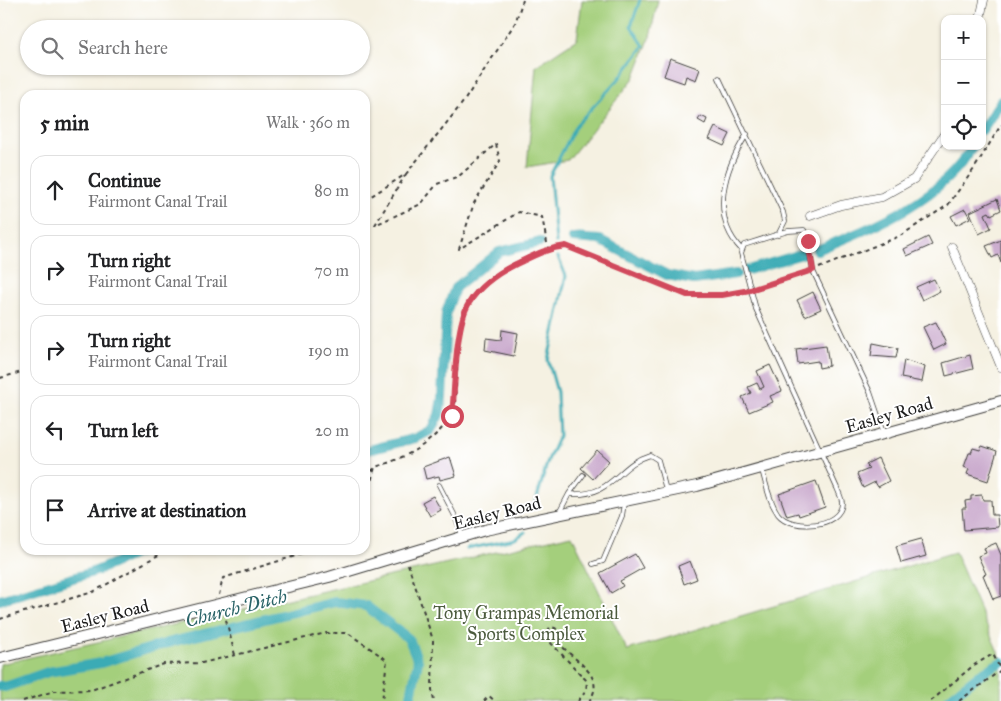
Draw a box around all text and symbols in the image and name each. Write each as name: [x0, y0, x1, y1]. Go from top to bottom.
map controls: [941, 15, 986, 150]
button: +: [941, 15, 986, 60]
search box: [20, 20, 370, 75]
icon: search: [38, 34, 66, 62]
text: Search here: [78, 36, 168, 59]
button: −: [941, 60, 986, 105]
button: locate: [941, 105, 986, 150]
text: 5 min: [40, 110, 89, 136]
text: Walk · 360 m: [266, 113, 350, 132]
text: Continue: [88, 169, 161, 192]
icon: ahead: [41, 176, 69, 204]
text: 80 m: [314, 181, 349, 200]
text: Fairmont Canal Trail: [88, 192, 227, 211]
route end: [797, 230, 820, 253]
text: Turn right: [88, 249, 171, 272]
icon: right: [41, 256, 69, 284]
text: 70 m: [314, 261, 349, 280]
text: Fairmont Canal Trail: [88, 272, 227, 291]
text: Turn right: [88, 329, 171, 352]
icon: right: [41, 336, 69, 364]
text: 190 m: [308, 341, 349, 360]
text: Fairmont Canal Trail: [88, 352, 227, 371]
street label: Easley Road: [843, 392, 935, 438]
route start: [441, 405, 464, 428]
icon: left: [41, 416, 69, 444]
text: Turn left: [88, 419, 158, 442]
text: 20 m: [315, 421, 349, 440]
street label: Easley Road: [451, 491, 543, 535]
icon: arrive: [41, 496, 69, 524]
text: Arrive at destination: [88, 499, 246, 522]
water label: Church Ditch: [183, 584, 289, 632]
street label: Easley Road: [59, 594, 151, 638]
park label: Tony Grampas Memorial Sports Complex: [433, 602, 619, 645]

